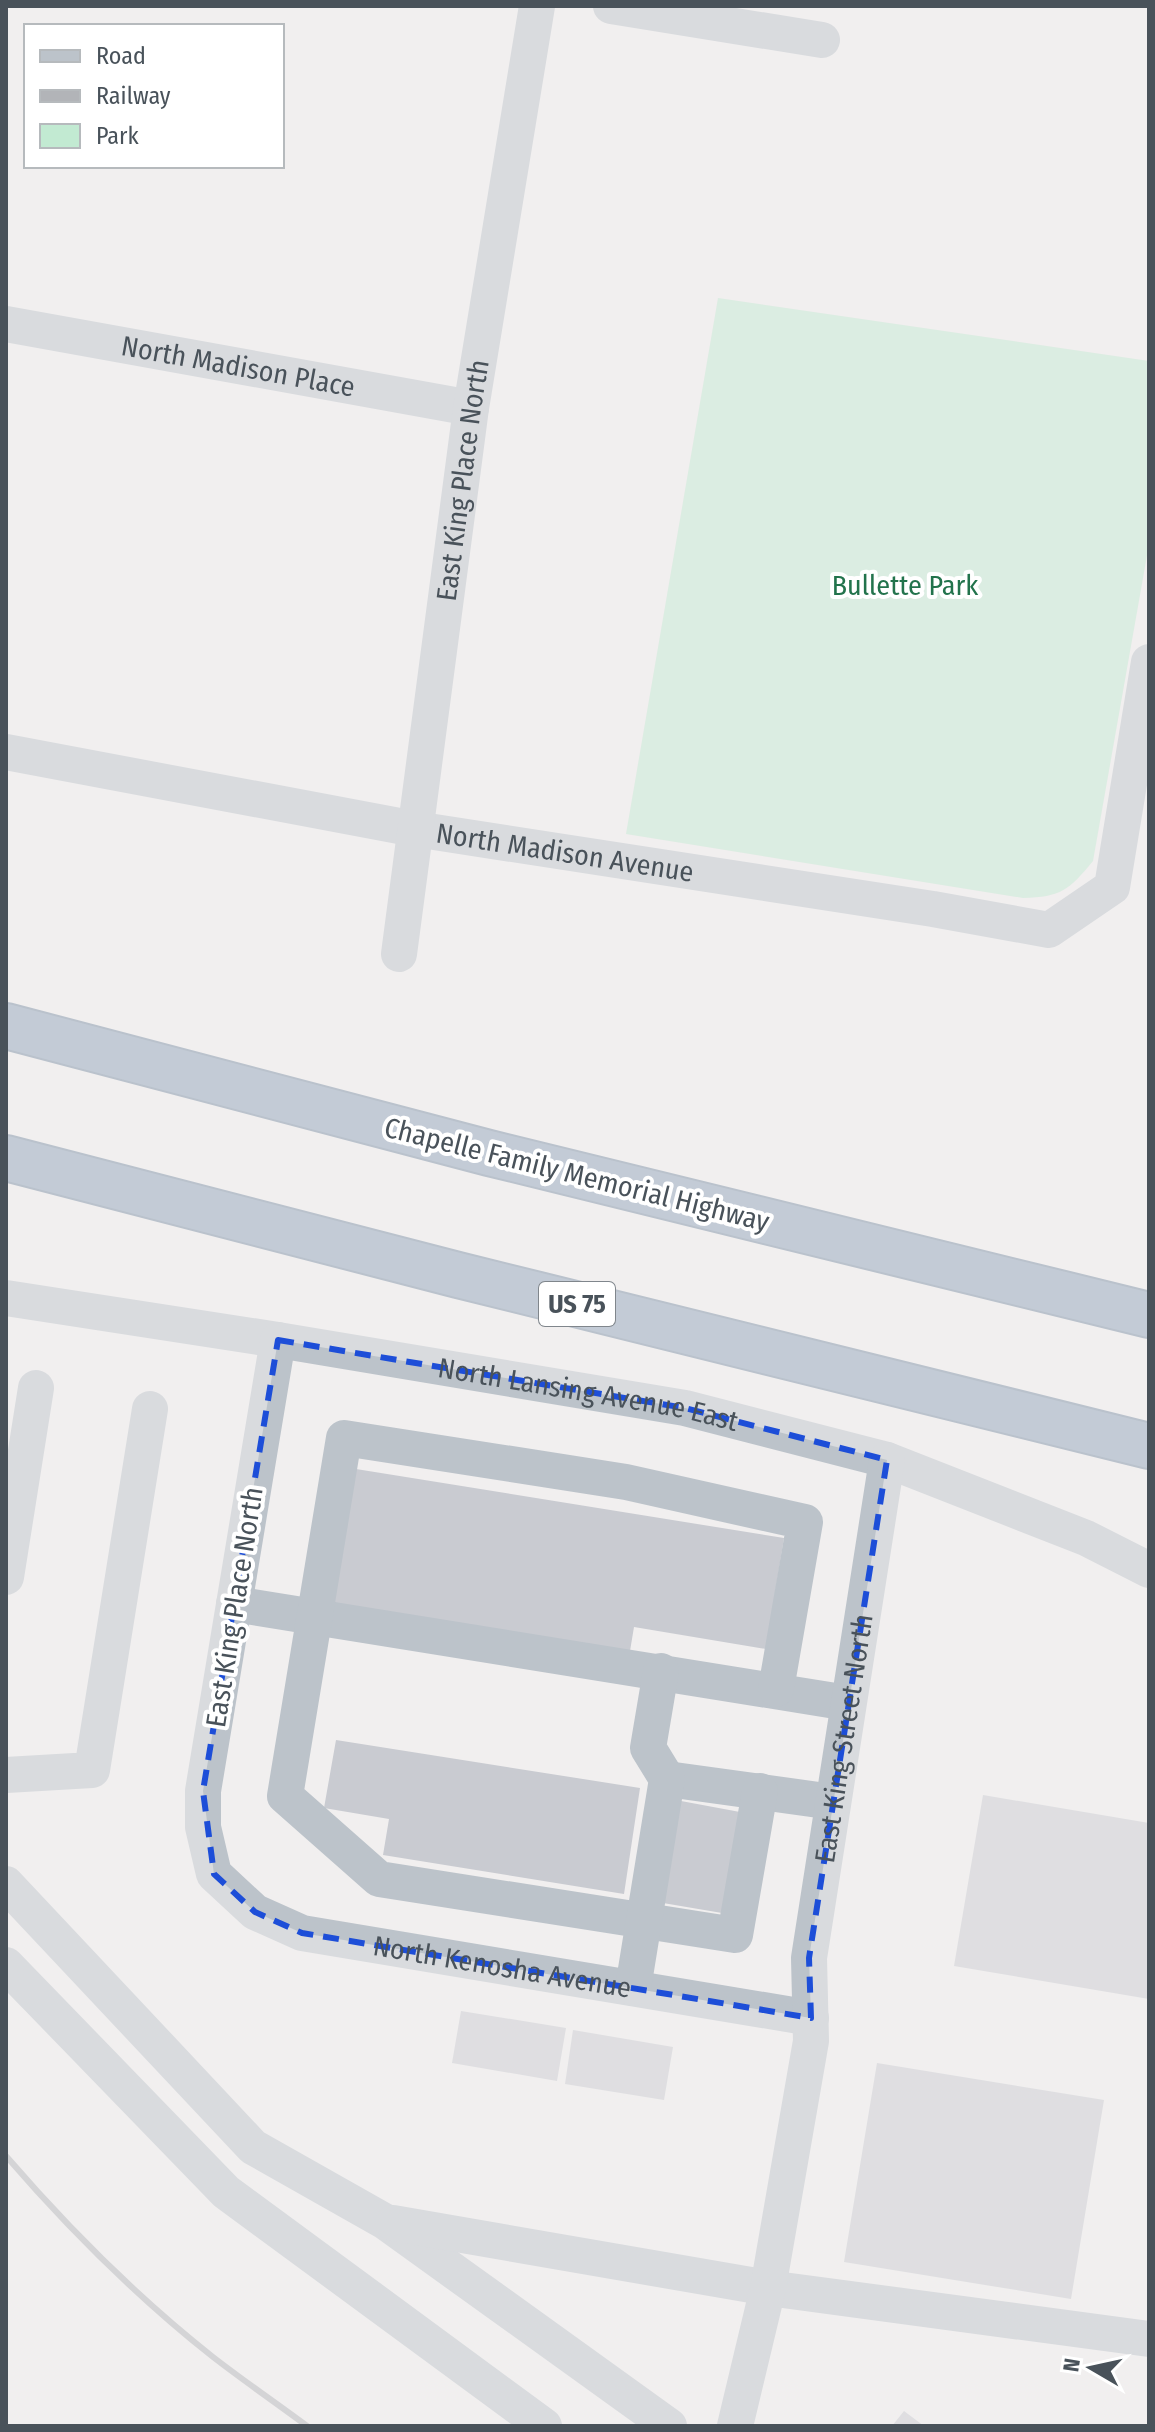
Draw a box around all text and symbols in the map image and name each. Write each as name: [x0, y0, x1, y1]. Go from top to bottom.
legend: [24, 24, 284, 168]
text: Road: [96, 42, 146, 70]
text: Railway: [96, 82, 171, 110]
text: Park: [96, 122, 139, 150]
street label: North Madison Place: [119, 329, 357, 404]
street label: East King Place North: [430, 357, 496, 603]
park label: Bullette Park: [832, 569, 979, 602]
street label: North Madison Avenue: [434, 817, 696, 889]
street label: Chapelle Family Memorial Highway: [381, 1111, 773, 1238]
road number: US 75: [539, 1282, 615, 1326]
street label: North Lansing Avenue East: [435, 1351, 743, 1438]
street label: East King Place North: [199, 1484, 270, 1730]
street label: East King Street North: [808, 1612, 880, 1865]
street label: North Kenosha Avenue: [371, 1929, 634, 2005]
north arrow: [1051, 2328, 1131, 2408]
text: N: [1057, 2356, 1086, 2374]

